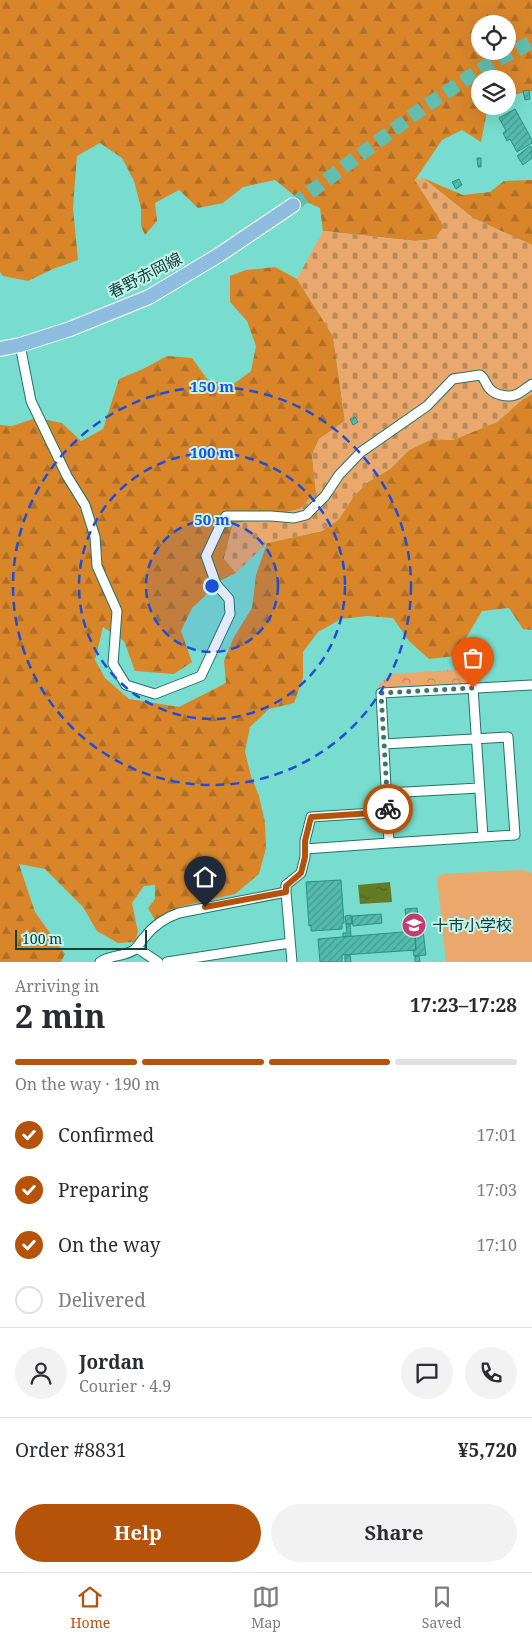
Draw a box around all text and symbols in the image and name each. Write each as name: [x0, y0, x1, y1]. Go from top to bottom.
map controls: [471, 15, 516, 115]
button: locate: [471, 15, 516, 60]
button: layers: [471, 70, 516, 115]
street label: 春野赤岡線: [104, 247, 186, 303]
text: 150 m: [190, 376, 234, 396]
text: 100 m: [190, 442, 234, 462]
text: 50 m: [194, 509, 230, 529]
centre of rings: [203, 577, 221, 595]
pin: [452, 637, 494, 688]
icon: bag: [459, 644, 487, 672]
courier: [363, 784, 413, 834]
icon: bike: [374, 795, 402, 823]
pin: [184, 856, 226, 907]
icon: home: [191, 863, 219, 891]
school or university icon: 十市小学校: [401, 912, 427, 938]
place label: 十市小学校: [432, 914, 512, 936]
scale bar: [15, 927, 148, 950]
text: 100 m: [22, 929, 62, 948]
text: Arriving in: [15, 975, 99, 997]
text: 17:23–17:28: [410, 992, 517, 1018]
text: 2 min: [15, 994, 106, 1037]
text: On the way · 190 m: [15, 1073, 160, 1095]
icon: check: [15, 1121, 43, 1149]
text: Confirmed: [58, 1122, 154, 1148]
text: 17:01: [477, 1124, 517, 1146]
icon: check: [15, 1176, 43, 1204]
text: Preparing: [58, 1177, 148, 1203]
text: 17:03: [477, 1179, 517, 1201]
icon: check: [15, 1231, 43, 1259]
text: On the way: [58, 1232, 161, 1258]
text: 17:10: [477, 1234, 517, 1256]
text: Delivered: [58, 1287, 146, 1313]
button: person: [15, 1347, 67, 1399]
button: chat: [401, 1347, 453, 1399]
button: phone: [465, 1347, 517, 1399]
text: Jordan: [79, 1349, 145, 1375]
text: Courier · 4.9: [79, 1375, 171, 1397]
text: Order #8831: [15, 1437, 127, 1463]
text: ¥5,720: [458, 1437, 517, 1463]
button: Help: [15, 1504, 261, 1562]
button: Share: [271, 1504, 517, 1562]
tab: Home: [70, 1583, 110, 1632]
tab: Map: [251, 1583, 281, 1632]
tab: Saved: [422, 1583, 462, 1632]

